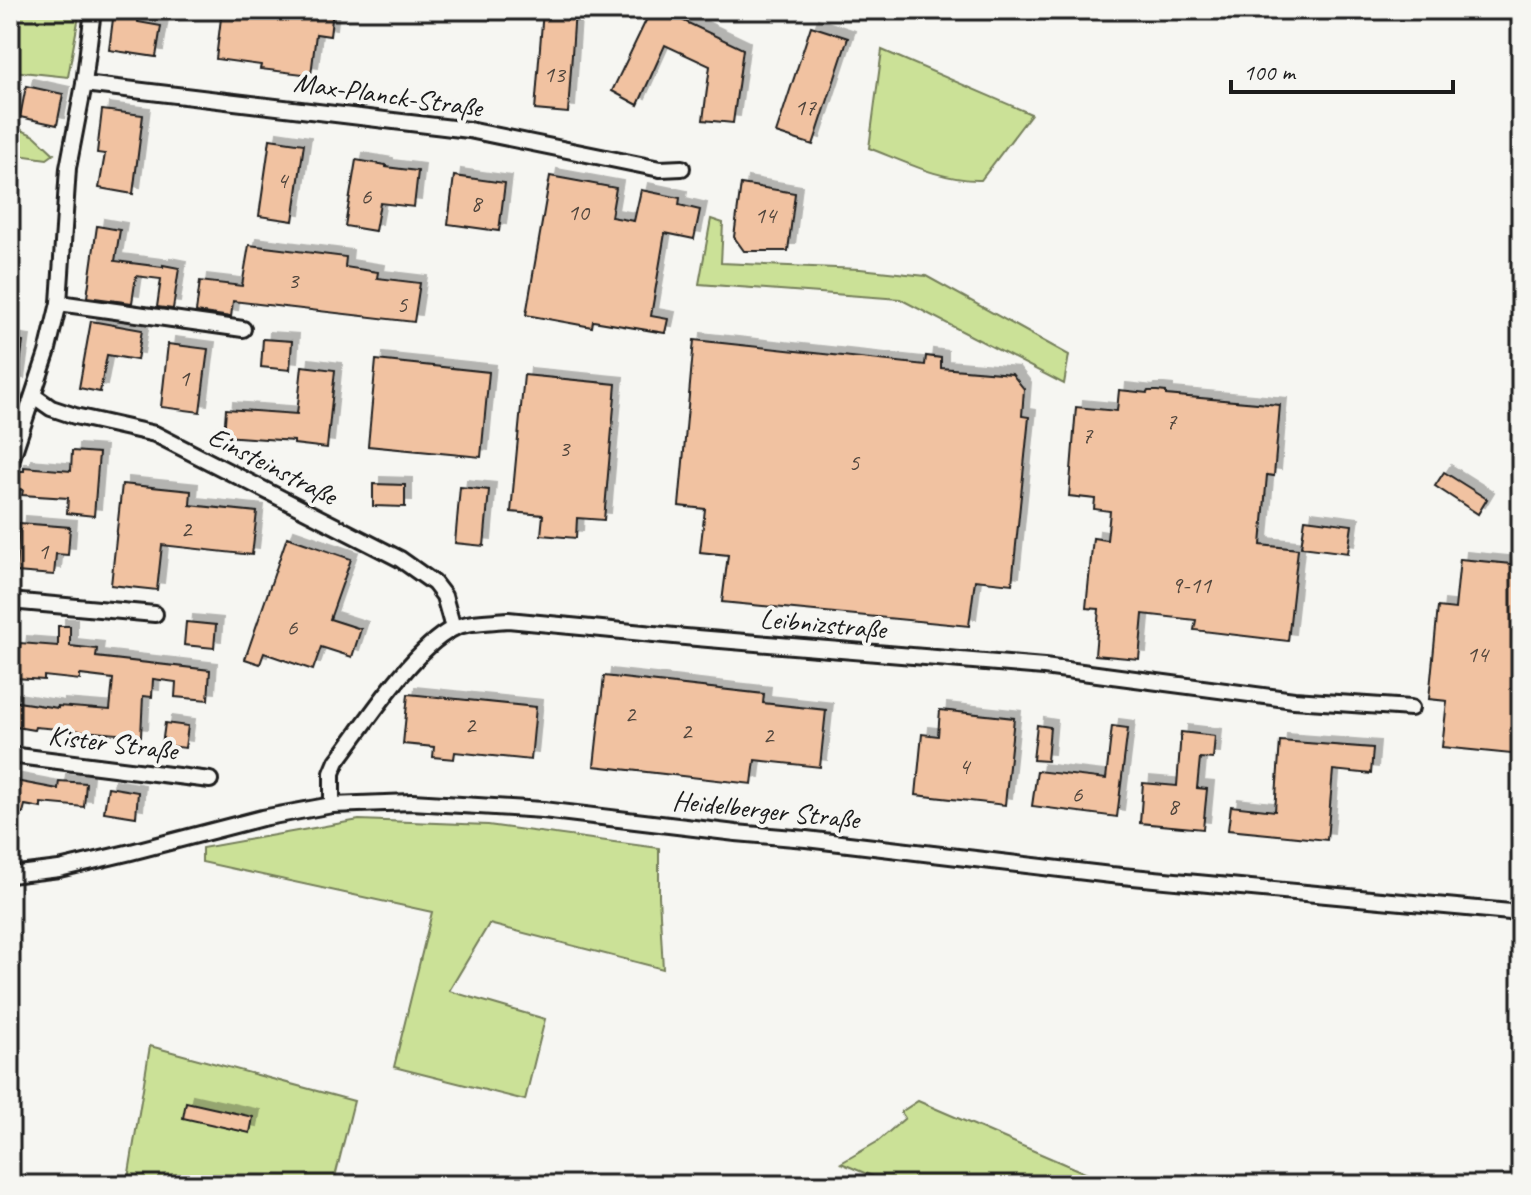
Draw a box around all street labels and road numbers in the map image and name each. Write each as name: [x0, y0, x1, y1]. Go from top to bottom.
street label: Max-Planck-Straße: [292, 64, 486, 125]
street label: Einsteinstraße: [203, 418, 345, 514]
street label: Leibnizstraße: [758, 601, 889, 647]
street label: Kister Straße: [47, 717, 181, 768]
street label: Heidelberger Straße: [671, 782, 863, 837]

